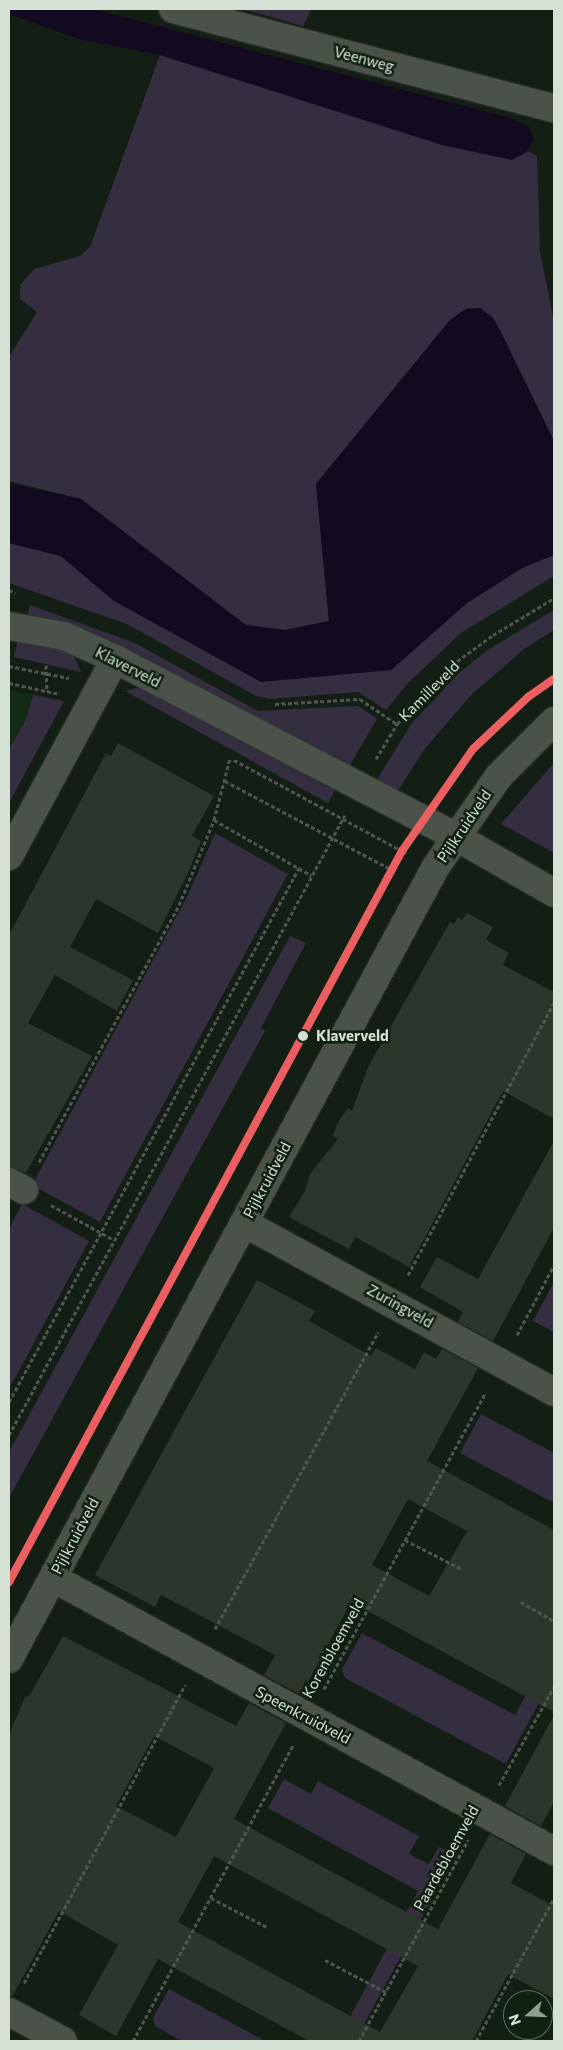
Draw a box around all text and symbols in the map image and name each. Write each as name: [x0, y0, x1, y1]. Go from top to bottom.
street label: Veenweg: [332, 42, 396, 76]
street label: Klaverveld: [92, 643, 164, 691]
street label: Kamilleveld: [395, 657, 463, 725]
street label: Pijlkruidveld: [433, 786, 495, 866]
marker: Klaverveld: [294, 1027, 312, 1045]
place label: Klaverveld: [316, 1027, 389, 1045]
street label: Pijlkruidveld: [239, 1139, 295, 1221]
street label: Zuringveld: [364, 1280, 436, 1332]
street label: Pijlkruidveld: [47, 1495, 103, 1577]
street label: Korenbloemveld: [298, 1595, 368, 1701]
street label: Speenkruidveld: [252, 1682, 354, 1748]
street label: Paardebloemveld: [410, 1802, 482, 1914]
north arrow: [503, 1990, 553, 2040]
text: N: [505, 2012, 524, 2028]

